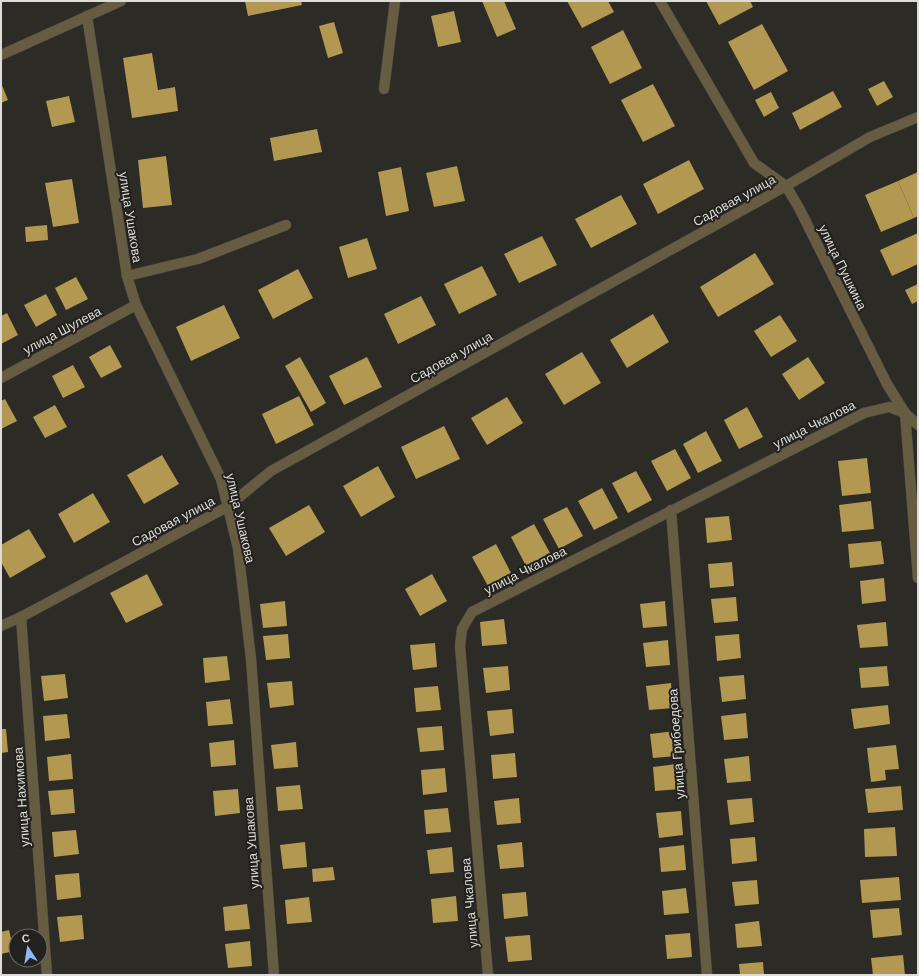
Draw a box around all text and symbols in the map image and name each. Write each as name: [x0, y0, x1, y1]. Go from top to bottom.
street label: улица Ушакова: [116, 171, 145, 264]
street label: Садовая улица: [690, 171, 779, 229]
street label: улица Пушкина: [815, 222, 870, 313]
street label: улица Шулева: [21, 303, 105, 357]
street label: Садовая улица: [407, 328, 496, 386]
street label: улица Чкалова: [771, 397, 858, 452]
street label: улица Ушакова: [223, 472, 258, 565]
street label: Садовая улица: [129, 493, 218, 550]
street label: улица Чкалова: [482, 543, 569, 598]
street label: улица Грибоедова: [665, 688, 688, 800]
street label: улица Нахимова: [10, 746, 32, 847]
street label: улица Ушакова: [241, 796, 262, 889]
street label: улица Чкалова: [458, 857, 481, 949]
north arrow: [8, 928, 48, 968]
text: С: [21, 932, 31, 945]

